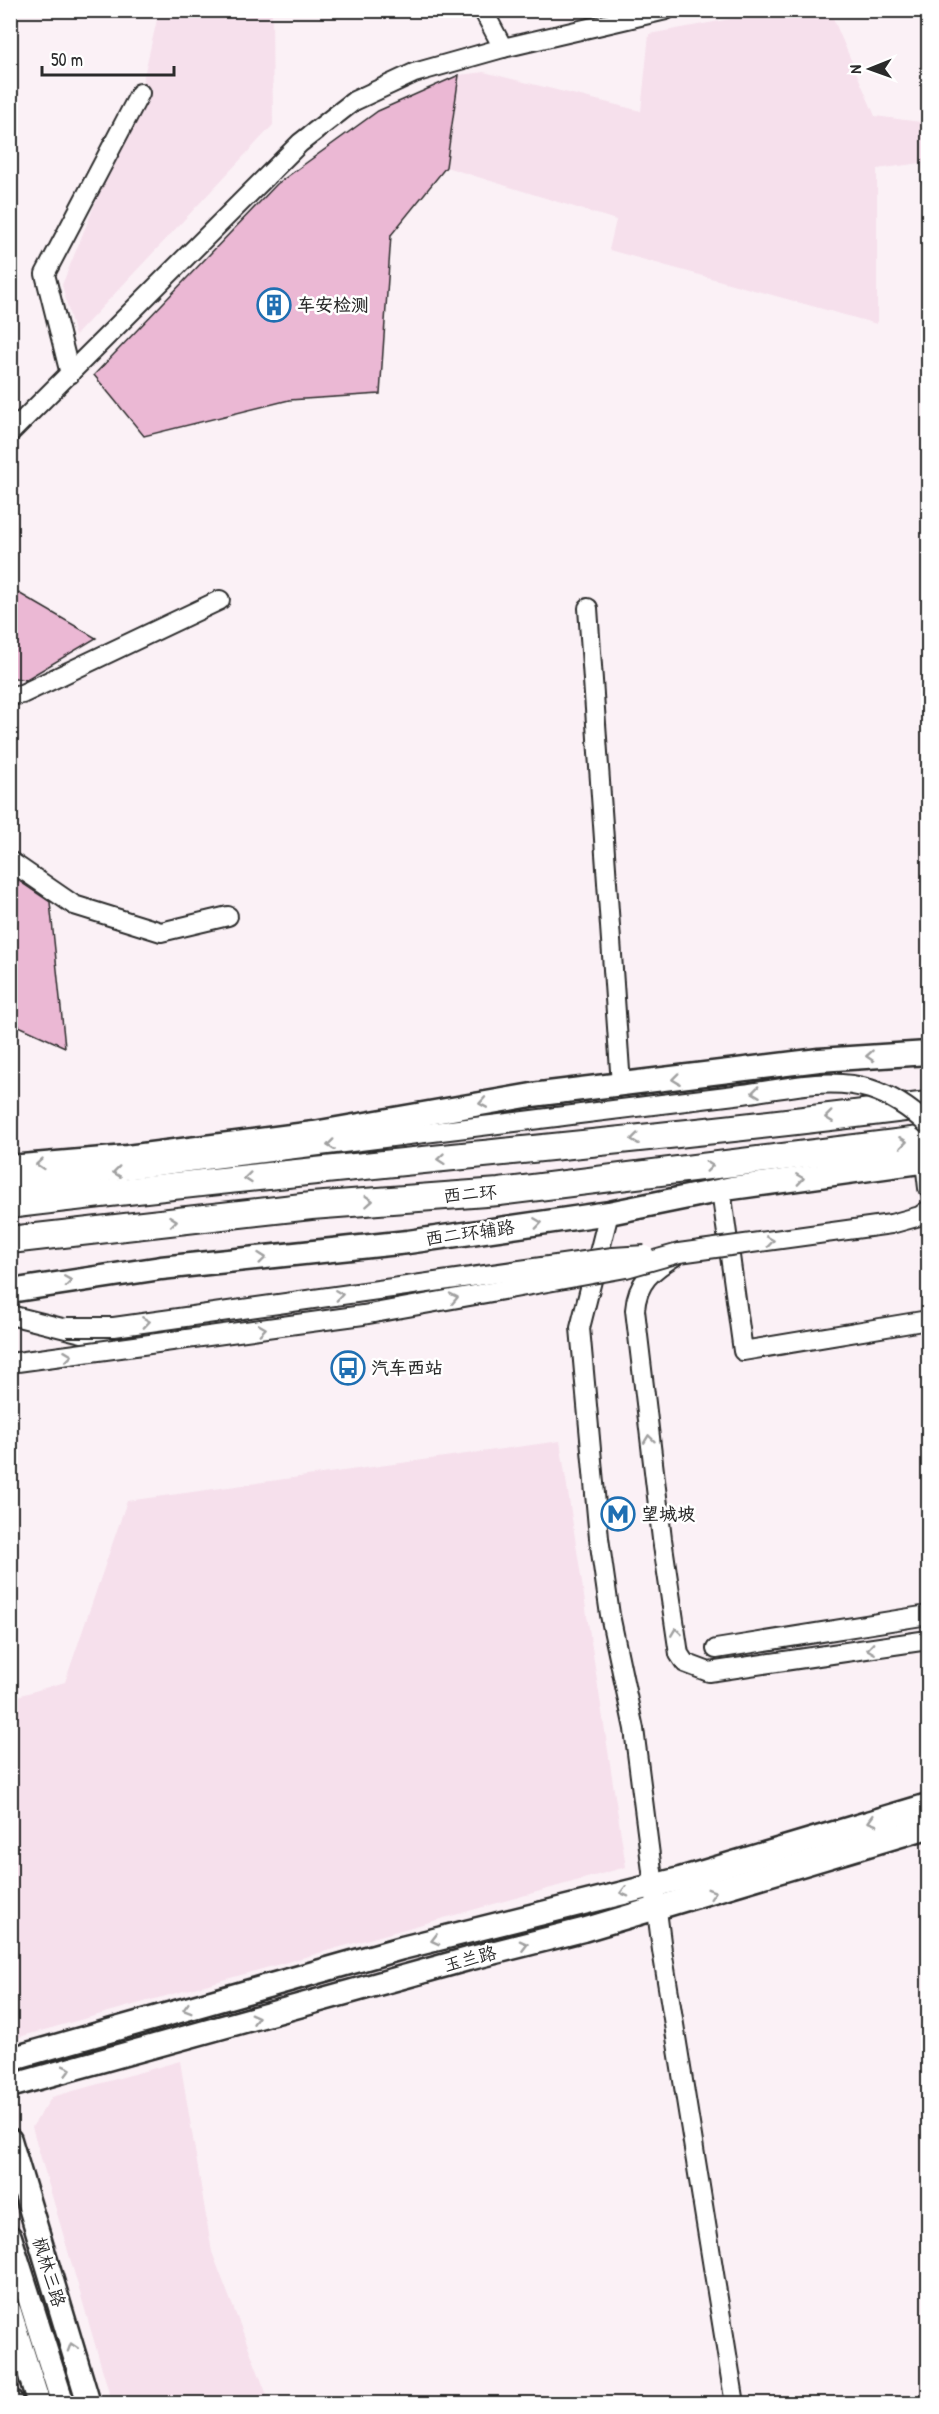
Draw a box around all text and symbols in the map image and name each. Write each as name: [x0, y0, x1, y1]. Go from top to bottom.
scale bar: [42, 39, 174, 77]
north arrow: [840, 39, 900, 99]
text: 50 m: [51, 47, 83, 72]
text: N: [844, 64, 866, 74]
building icon: 车安检测: [256, 287, 292, 323]
place label: 车安检测: [297, 292, 369, 317]
one-way arrow: [866, 1050, 875, 1063]
one-way arrow: [672, 1072, 681, 1084]
one-way arrow: [751, 1086, 760, 1098]
one-way arrow: [478, 1096, 488, 1108]
one-way arrow: [824, 1110, 833, 1123]
one-way arrow: [631, 1133, 640, 1145]
one-way arrow: [898, 1137, 907, 1149]
one-way arrow: [327, 1138, 336, 1150]
one-way arrow: [436, 1152, 446, 1165]
one-way arrow: [36, 1157, 45, 1170]
one-way arrow: [704, 1160, 714, 1173]
one-way arrow: [112, 1165, 121, 1178]
one-way arrow: [243, 1171, 252, 1183]
one-way arrow: [795, 1174, 804, 1186]
street label: 西二环: [442, 1179, 498, 1208]
one-way arrow: [364, 1195, 373, 1208]
street label: 西二环辅路: [424, 1214, 516, 1251]
one-way arrow: [168, 1215, 177, 1228]
one-way arrow: [534, 1217, 543, 1229]
one-way arrow: [765, 1235, 774, 1247]
one-way arrow: [257, 1252, 266, 1264]
one-way arrow: [63, 1275, 73, 1288]
one-way arrow: [334, 1290, 344, 1302]
one-way arrow: [449, 1292, 459, 1305]
one-way arrow: [141, 1317, 150, 1329]
one-way arrow: [257, 1324, 266, 1336]
one-way arrow: [64, 1350, 73, 1362]
bus stop icon: 汽车西站: [330, 1350, 366, 1386]
place label: 汽车西站: [371, 1355, 443, 1380]
one-way arrow: [644, 1434, 656, 1443]
metro station icon: 望城坡: [600, 1496, 636, 1532]
place label: 望城坡: [641, 1501, 695, 1526]
one-way arrow: [670, 1627, 682, 1637]
one-way arrow: [866, 1642, 875, 1654]
one-way arrow: [867, 1814, 878, 1826]
one-way arrow: [620, 1885, 630, 1898]
one-way arrow: [706, 1888, 717, 1900]
one-way arrow: [431, 1932, 441, 1945]
street label: 玉兰路: [441, 1939, 499, 1978]
one-way arrow: [519, 1940, 529, 1953]
one-way arrow: [182, 2002, 193, 2014]
one-way arrow: [250, 2013, 260, 2026]
one-way arrow: [62, 2065, 72, 2078]
street label: 枫林三路: [27, 2234, 72, 2310]
one-way arrow: [67, 2342, 79, 2353]

